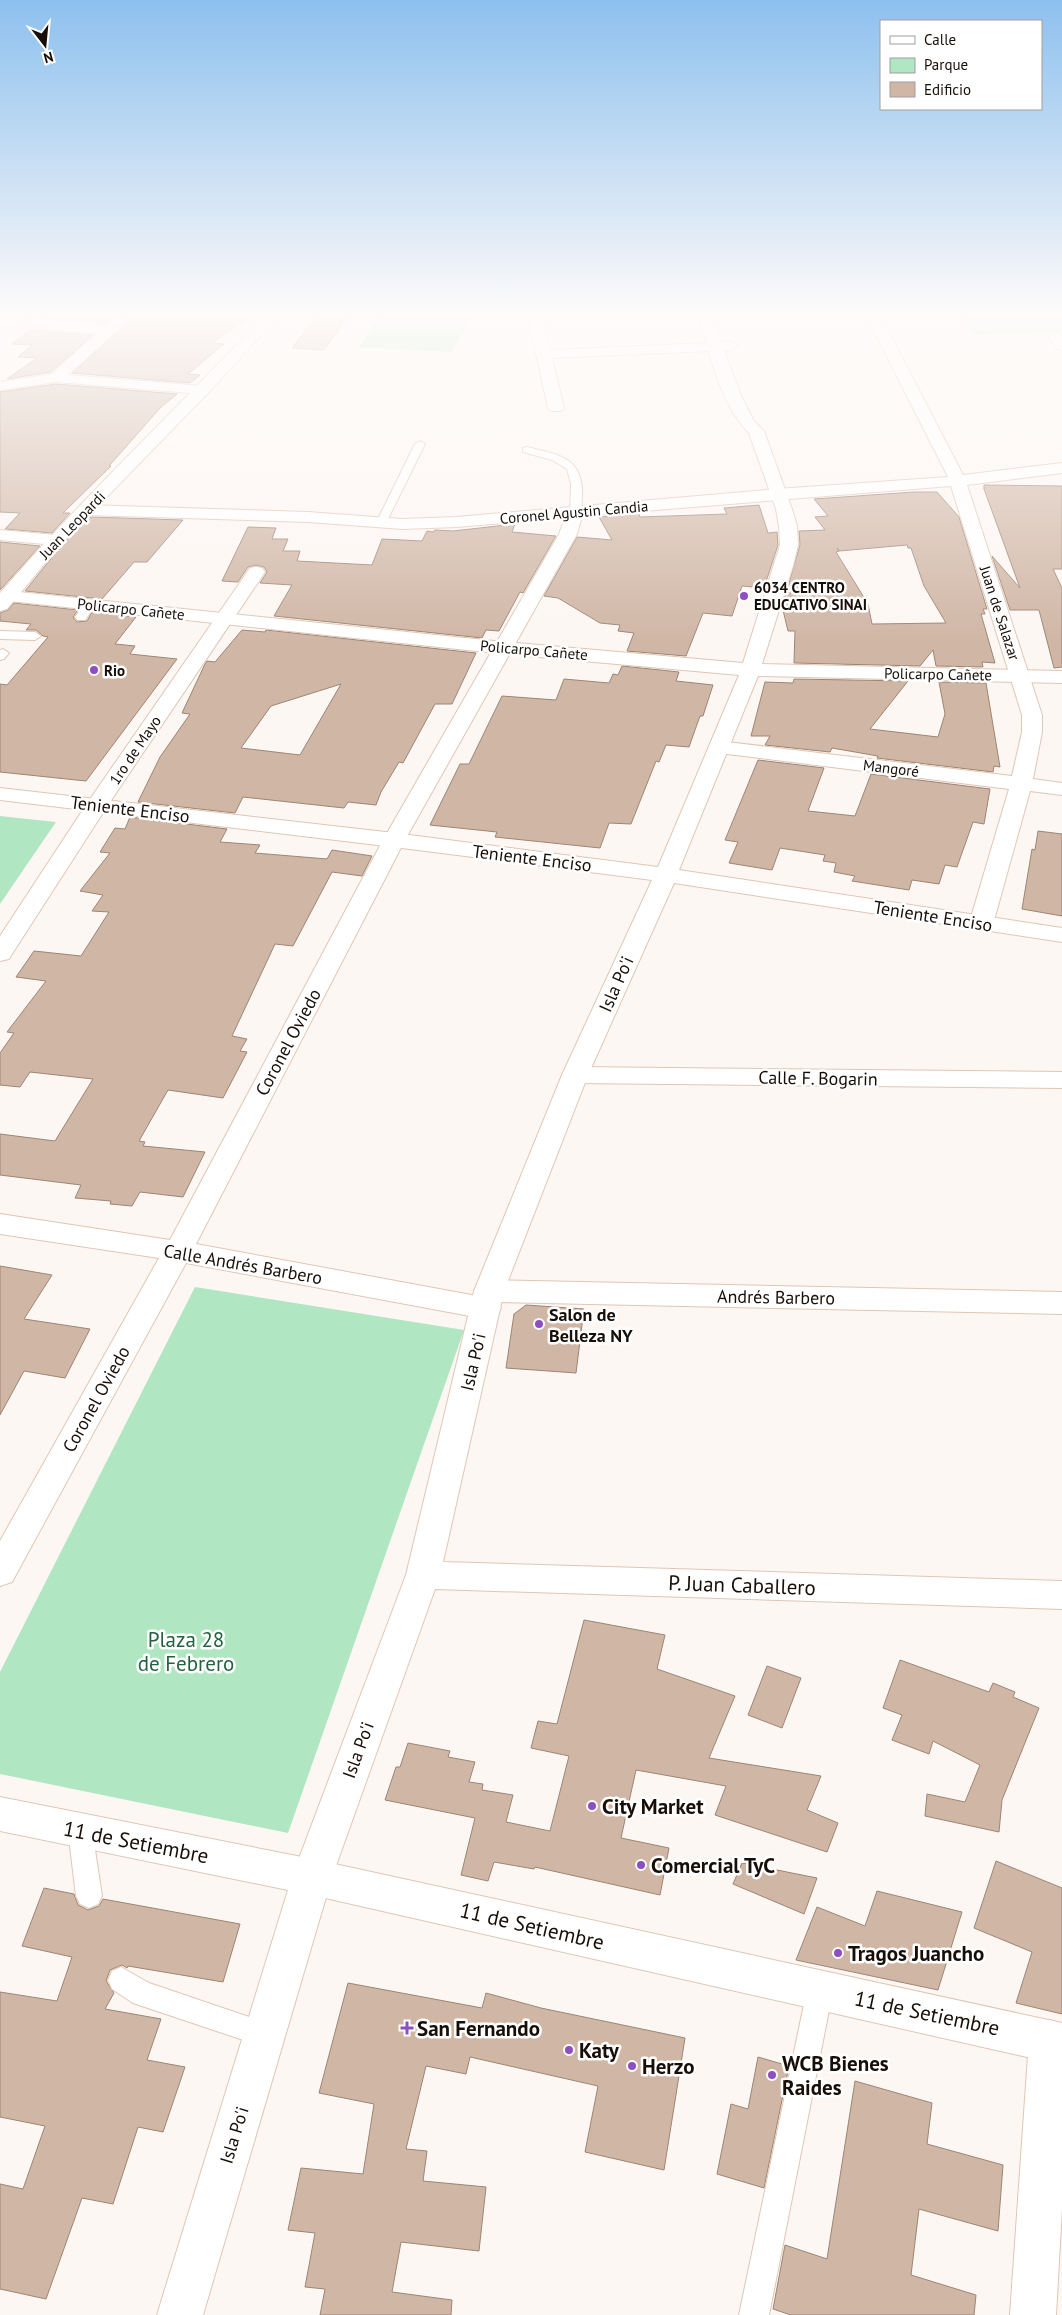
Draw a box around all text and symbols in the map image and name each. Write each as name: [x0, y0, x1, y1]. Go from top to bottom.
north arrow: [20, 20, 70, 70]
legend: [880, 20, 1042, 110]
text: Calle: [924, 30, 956, 49]
text: N: [42, 48, 55, 67]
text: Parque: [924, 55, 968, 74]
text: Edificio: [924, 80, 971, 99]
street label: Juan Leopardi: [34, 487, 109, 564]
street label: Coronel Agustin Candia: [499, 496, 649, 528]
street label: Juan de Salazar: [975, 562, 1024, 663]
place label: 6034 CENTRO EDUCATIVO SINAI: [754, 578, 867, 614]
marker: 6034 CENTRO EDUCATIVO SINAI: [738, 590, 750, 602]
street label: Policarpo Cañete: [76, 594, 186, 624]
street label: Policarpo Cañete: [479, 636, 589, 664]
place label: Rio: [104, 661, 125, 680]
marker: Rio: [88, 664, 100, 676]
street label: Policarpo Cañete: [884, 664, 992, 684]
street label: 1ro de Mayo: [105, 712, 165, 788]
street label: Mangoré: [862, 755, 920, 781]
street label: Teniente Enciso: [69, 790, 191, 828]
street label: Teniente Enciso: [471, 839, 593, 877]
street label: Teniente Enciso: [872, 895, 994, 937]
street label: Isla Po'i: [594, 953, 638, 1015]
street label: Coronel Oviedo: [250, 984, 326, 1100]
street label: Calle F. Bogarin: [758, 1065, 878, 1091]
street label: Calle Andrés Barbero: [162, 1239, 324, 1289]
street label: Andrés Barbero: [717, 1284, 835, 1310]
place label: Salon de Belleza NY: [549, 1303, 633, 1347]
marker: Salon de Belleza NY: [533, 1318, 545, 1330]
street label: Isla Po'i: [455, 1331, 491, 1393]
street label: Coronel Oviedo: [57, 1342, 135, 1456]
street label: P. Juan Caballero: [668, 1569, 816, 1601]
park label: Plaza 28 de Febrero: [138, 1626, 234, 1677]
street label: Isla Po'i: [337, 1719, 379, 1781]
place label: City Market: [602, 1793, 704, 1820]
marker: City Market: [586, 1800, 598, 1812]
street label: 11 de Setiembre: [61, 1815, 211, 1869]
place label: Comercial TyC: [651, 1852, 775, 1879]
marker: Comercial TyC: [635, 1859, 647, 1871]
street label: 11 de Setiembre: [457, 1896, 607, 1956]
place label: Tragos Juancho: [848, 1940, 984, 1967]
marker: Tragos Juancho: [832, 1947, 844, 1959]
street label: 11 de Setiembre: [852, 1984, 1002, 2042]
place label: San Fernando: [417, 2015, 540, 2042]
marker: San Fernando: [401, 2022, 413, 2034]
place label: Katy: [579, 2037, 620, 2064]
marker: Katy: [563, 2044, 575, 2056]
place label: WCB Bienes Raides: [782, 2050, 889, 2101]
place label: Herzo: [642, 2053, 694, 2080]
marker: Herzo: [626, 2060, 638, 2072]
marker: WCB Bienes Raides: [766, 2069, 778, 2081]
street label: Isla Po'i: [214, 2104, 254, 2166]

